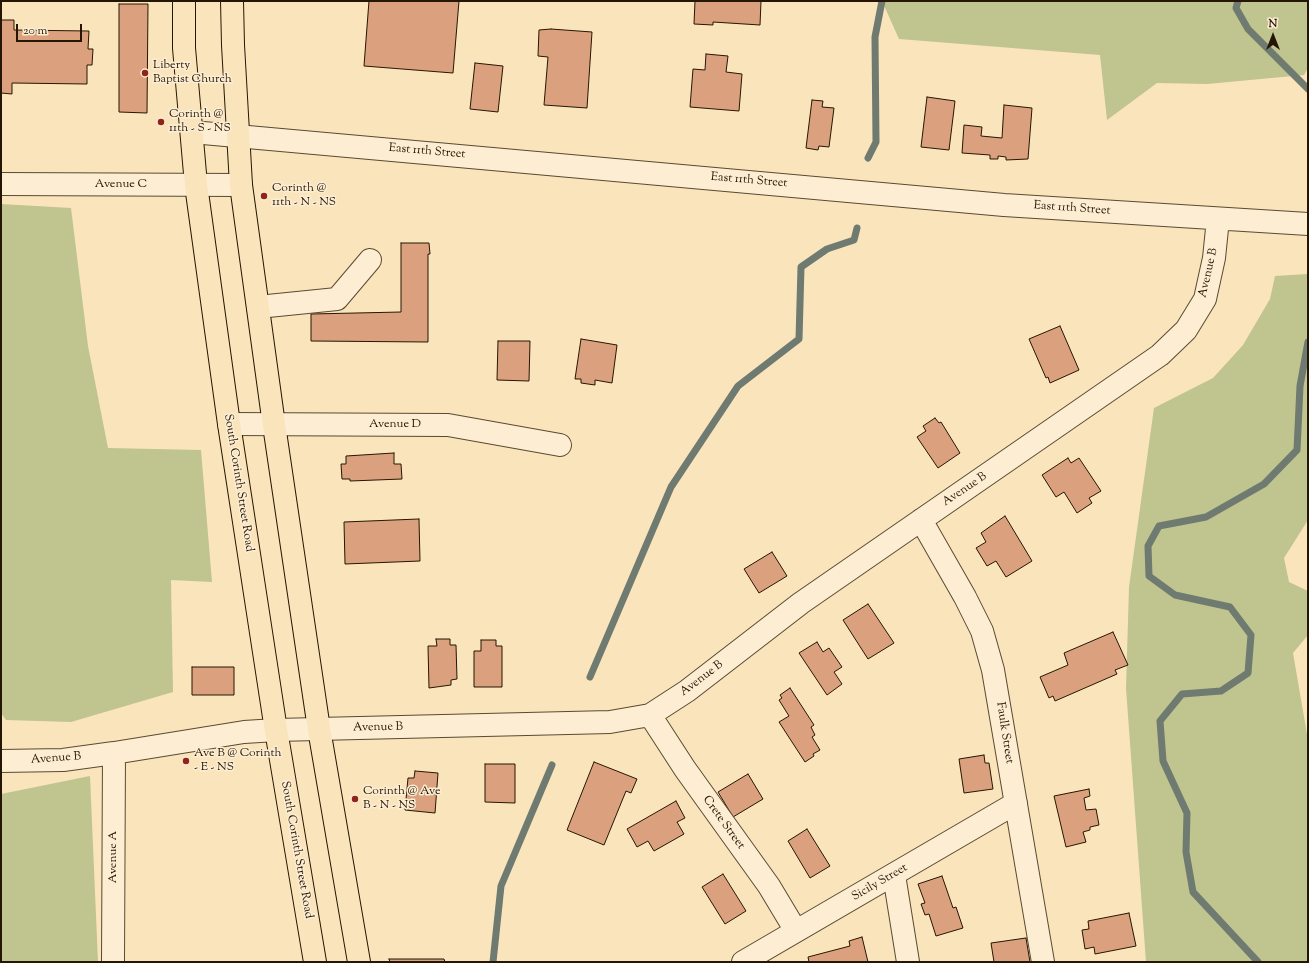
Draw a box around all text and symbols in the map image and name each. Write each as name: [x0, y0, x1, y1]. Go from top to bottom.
scale bar: [18, 16, 84, 42]
north arrow: [1253, 16, 1293, 56]
text: N: [1269, 16, 1277, 32]
text: 20 m: [23, 22, 47, 40]
place label: Liberty Baptist Church: [153, 59, 232, 87]
marker: Liberty Baptist Church: [140, 68, 150, 78]
place label: Corinth @ 11th - S - NS: [169, 108, 231, 136]
marker: Corinth @ 11th - S - NS: [156, 117, 166, 127]
street label: East 11th Street: [388, 141, 466, 163]
street label: East 11th Street: [710, 170, 788, 192]
street label: Avenue C: [95, 178, 147, 192]
place label: Corinth @ 11th - N - NS: [272, 182, 336, 210]
marker: Corinth @ 11th - N - NS: [259, 191, 269, 201]
street label: East 11th Street: [1033, 199, 1111, 219]
street label: Avenue B: [1196, 247, 1222, 299]
street label: South Corinth Street Road: [220, 413, 256, 553]
street label: Avenue D: [369, 418, 421, 432]
street label: Avenue B: [940, 470, 990, 510]
street label: Avenue B: [678, 658, 726, 700]
street label: Faulk Street: [992, 701, 1016, 765]
street label: Avenue B: [353, 720, 403, 736]
place label: Ave B @ Corinth - E - NS: [194, 747, 282, 775]
street label: Avenue B: [30, 750, 82, 768]
marker: Ave B @ Corinth - E - NS: [181, 756, 191, 766]
street label: South Corinth Street Road: [277, 780, 315, 920]
place label: Corinth @ Ave B - N - NS: [363, 785, 441, 813]
street label: Crete Street: [699, 793, 747, 853]
marker: Corinth @ Ave B - N - NS: [350, 794, 360, 804]
street label: Avenue A: [107, 831, 121, 883]
street label: Sicily Street: [850, 861, 910, 905]

